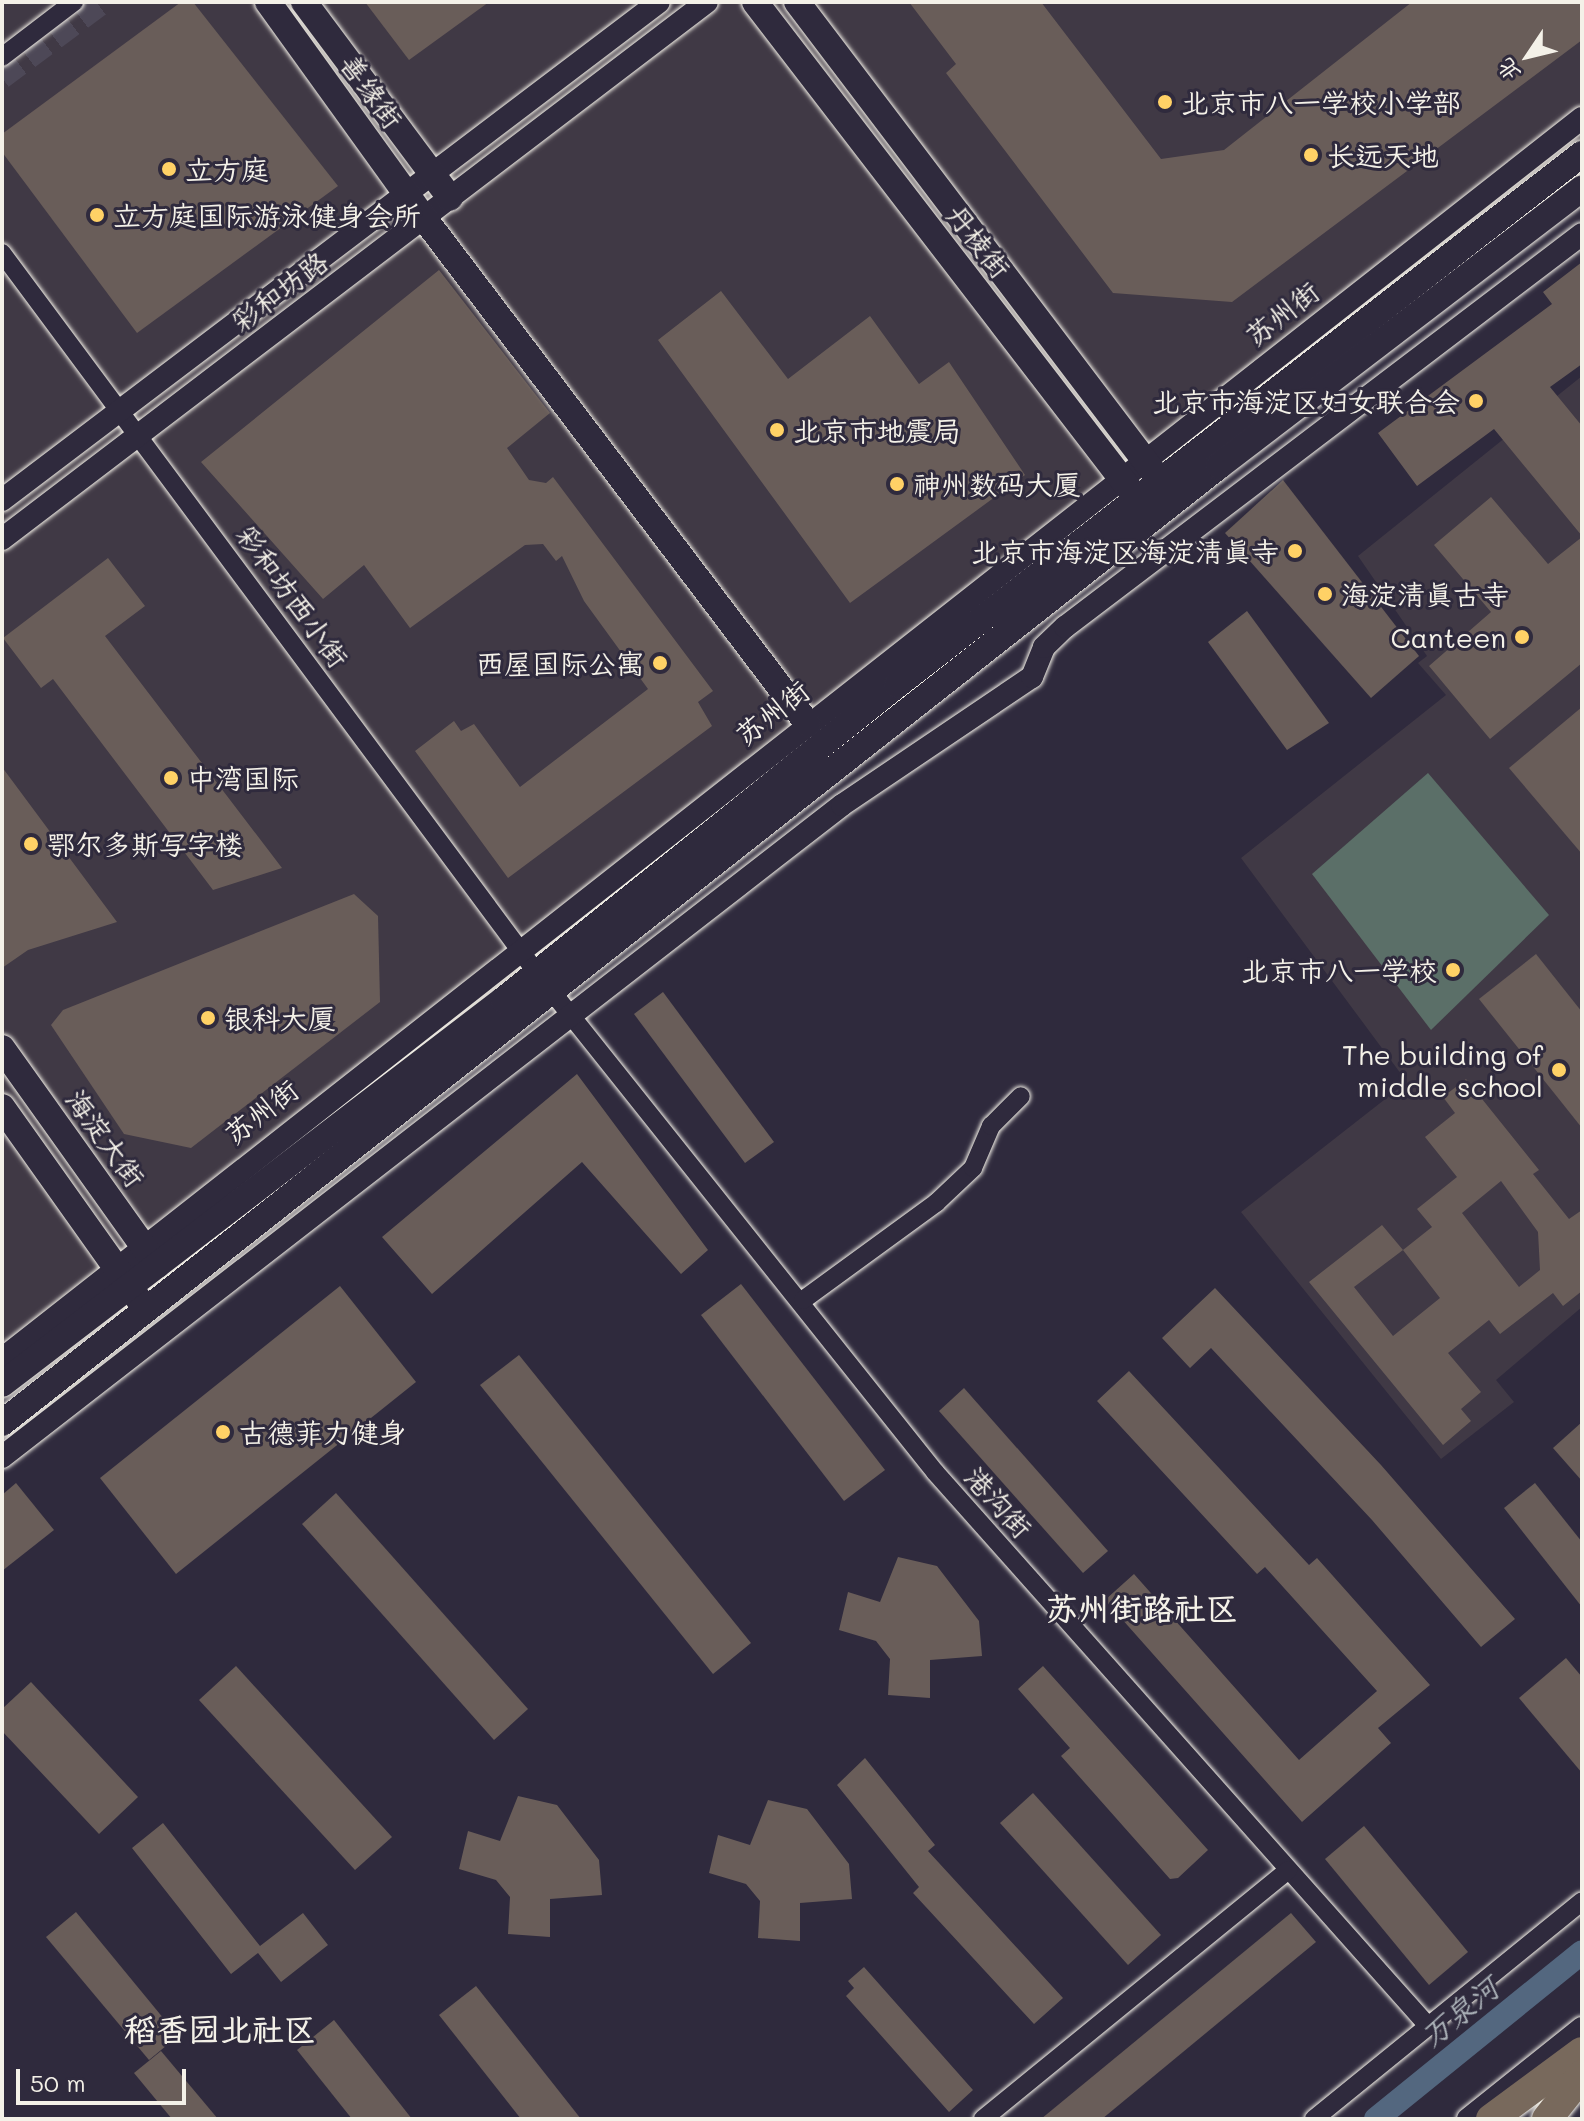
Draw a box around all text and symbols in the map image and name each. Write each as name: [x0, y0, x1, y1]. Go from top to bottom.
north arrow: [1488, 16, 1568, 96]
street label: 善缘街: [334, 47, 410, 135]
text: 北: [1490, 53, 1526, 87]
place label: 北京市八一学校小学部: [1181, 85, 1461, 119]
marker: 北京市八一学校小学部: [1156, 93, 1174, 111]
place label: 长远天地: [1327, 138, 1439, 172]
marker: 长远天地: [1302, 146, 1320, 164]
place label: 立方庭: [185, 152, 269, 186]
marker: 立方庭: [160, 160, 178, 178]
place label: 立方庭国际游泳健身会所: [113, 198, 421, 232]
street label: 丹棱街: [940, 198, 1018, 284]
marker: 立方庭国际游泳健身会所: [88, 206, 106, 224]
street label: 彩和坊路: [224, 244, 334, 338]
street label: 苏州街: [1239, 274, 1325, 352]
place label: 北京市海淀区妇女联合会: [1152, 384, 1460, 418]
marker: 北京市海淀区妇女联合会: [1467, 392, 1485, 410]
place label: 北京市地震局: [793, 413, 961, 447]
marker: 北京市地震局: [768, 421, 786, 439]
place label: 神州数码大厦: [913, 467, 1081, 501]
marker: 神州数码大厦: [888, 475, 906, 493]
street label: 彩和坊西小街: [230, 518, 356, 674]
place label: 北京市海淀区海淀清真寺: [971, 534, 1279, 568]
marker: 北京市海淀区海淀清真寺: [1286, 542, 1304, 560]
place label: 海淀清真古寺: [1341, 577, 1509, 611]
marker: 海淀清真古寺: [1316, 585, 1334, 603]
place label: Canteen: [1391, 620, 1506, 654]
marker: Canteen: [1513, 628, 1531, 646]
place label: 西屋国际公寓: [476, 646, 644, 680]
marker: 西屋国际公寓: [651, 654, 669, 672]
street label: 苏州街: [729, 673, 815, 751]
place label: 中湾国际: [187, 761, 299, 795]
marker: 中湾国际: [162, 769, 180, 787]
place label: 鄂尔多斯写字楼: [47, 827, 243, 861]
marker: 鄂尔多斯写字楼: [22, 835, 40, 853]
place label: 北京市八一学校: [1241, 953, 1437, 987]
marker: 北京市八一学校: [1444, 961, 1462, 979]
place label: 银科大厦: [224, 1001, 336, 1035]
marker: 银科大厦: [199, 1009, 217, 1027]
place label: The building of middle school: [1342, 1037, 1543, 1103]
marker: The building of middle school: [1550, 1061, 1568, 1079]
street label: 苏州街: [218, 1072, 304, 1150]
street label: 海淀大街: [59, 1083, 153, 1193]
place label: 古德菲力健身: [239, 1415, 407, 1449]
marker: 古德菲力健身: [214, 1423, 232, 1441]
street label: 港沟街: [958, 1460, 1040, 1544]
district label: 苏州街路社区: [1046, 1588, 1238, 1626]
water label: 万泉河: [1413, 1969, 1505, 2053]
district label: 稻香园北社区: [124, 2009, 316, 2047]
scale bar: [20, 2053, 190, 2103]
text: 50 m: [30, 2067, 86, 2098]

